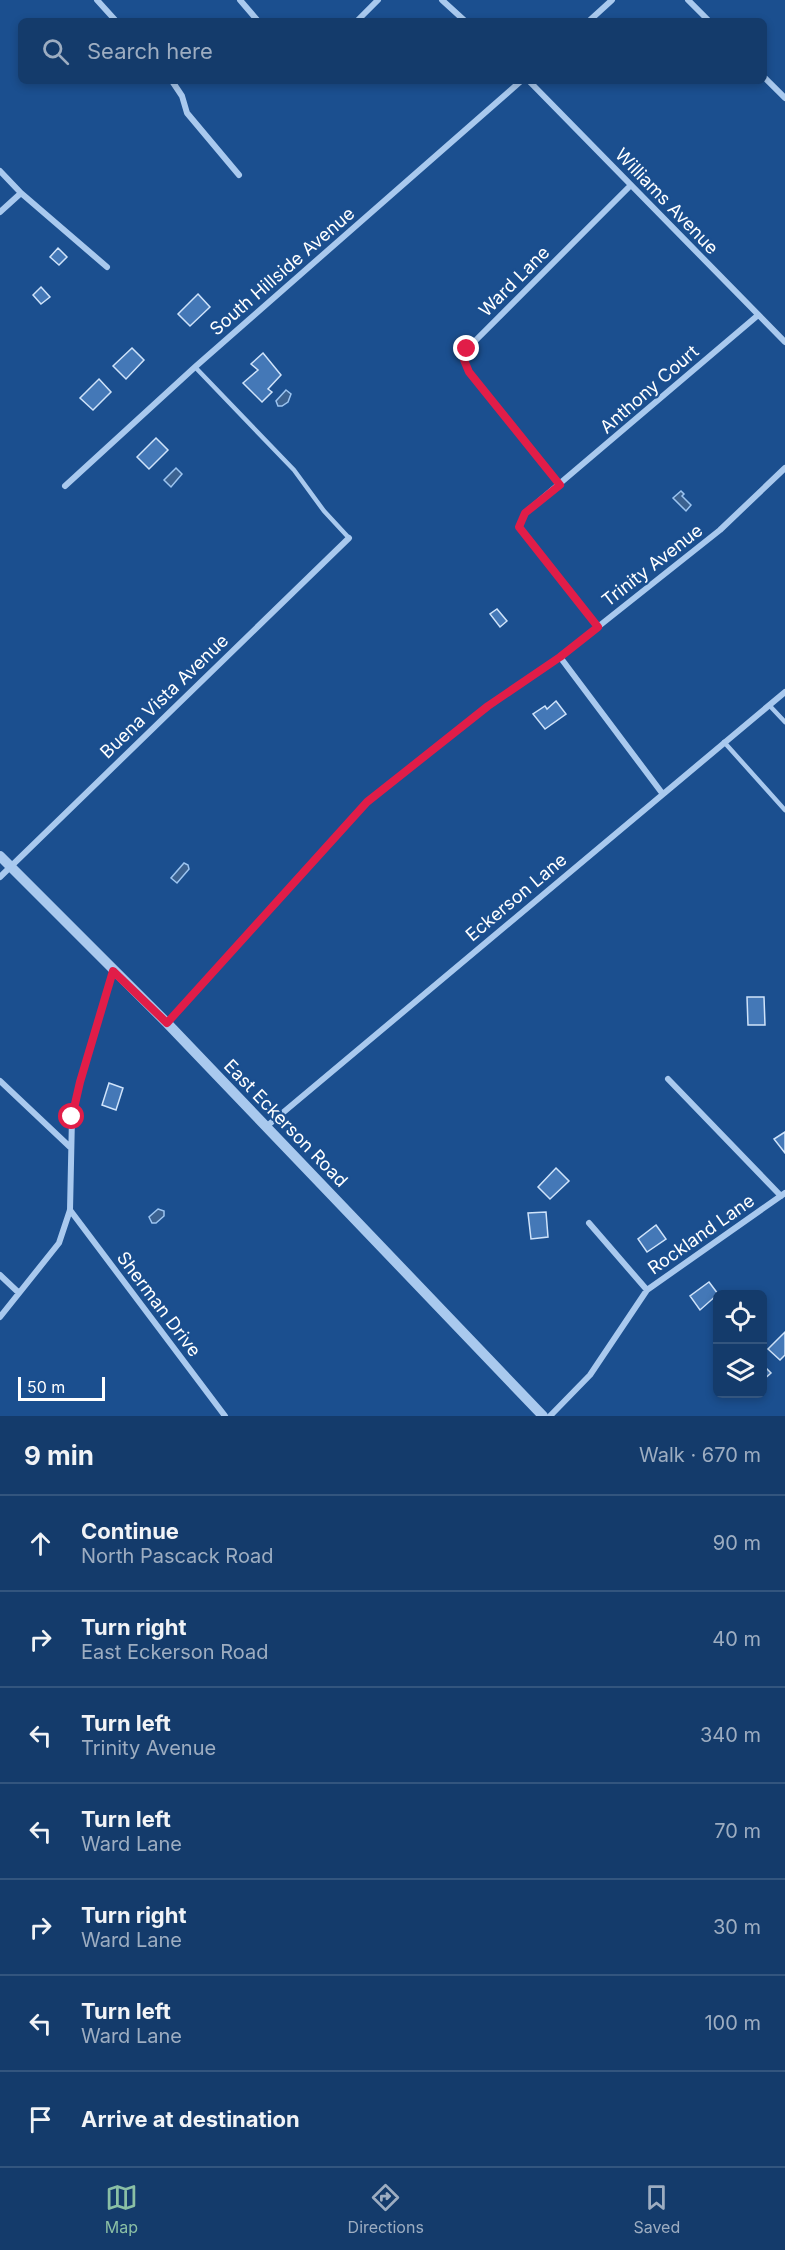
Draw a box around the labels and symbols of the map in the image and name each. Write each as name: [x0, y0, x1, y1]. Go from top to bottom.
street label: Williams Avenue: [611, 144, 723, 258]
street label: South Hillside Avenue: [205, 202, 359, 340]
street label: Ward Lane: [474, 241, 554, 321]
route end: [453, 335, 479, 361]
street label: Anthony Court: [596, 341, 703, 437]
street label: Trinity Avenue: [598, 519, 706, 611]
street label: Buena Vista Avenue: [96, 630, 232, 762]
street label: Eckerson Lane: [461, 849, 571, 945]
street label: East Eckerson Road: [220, 1055, 352, 1191]
route start: [58, 1103, 84, 1129]
street label: Rockland Lane: [644, 1190, 758, 1278]
street label: Sherman Drive: [113, 1247, 205, 1361]
scale bar: [18, 1374, 105, 1402]

